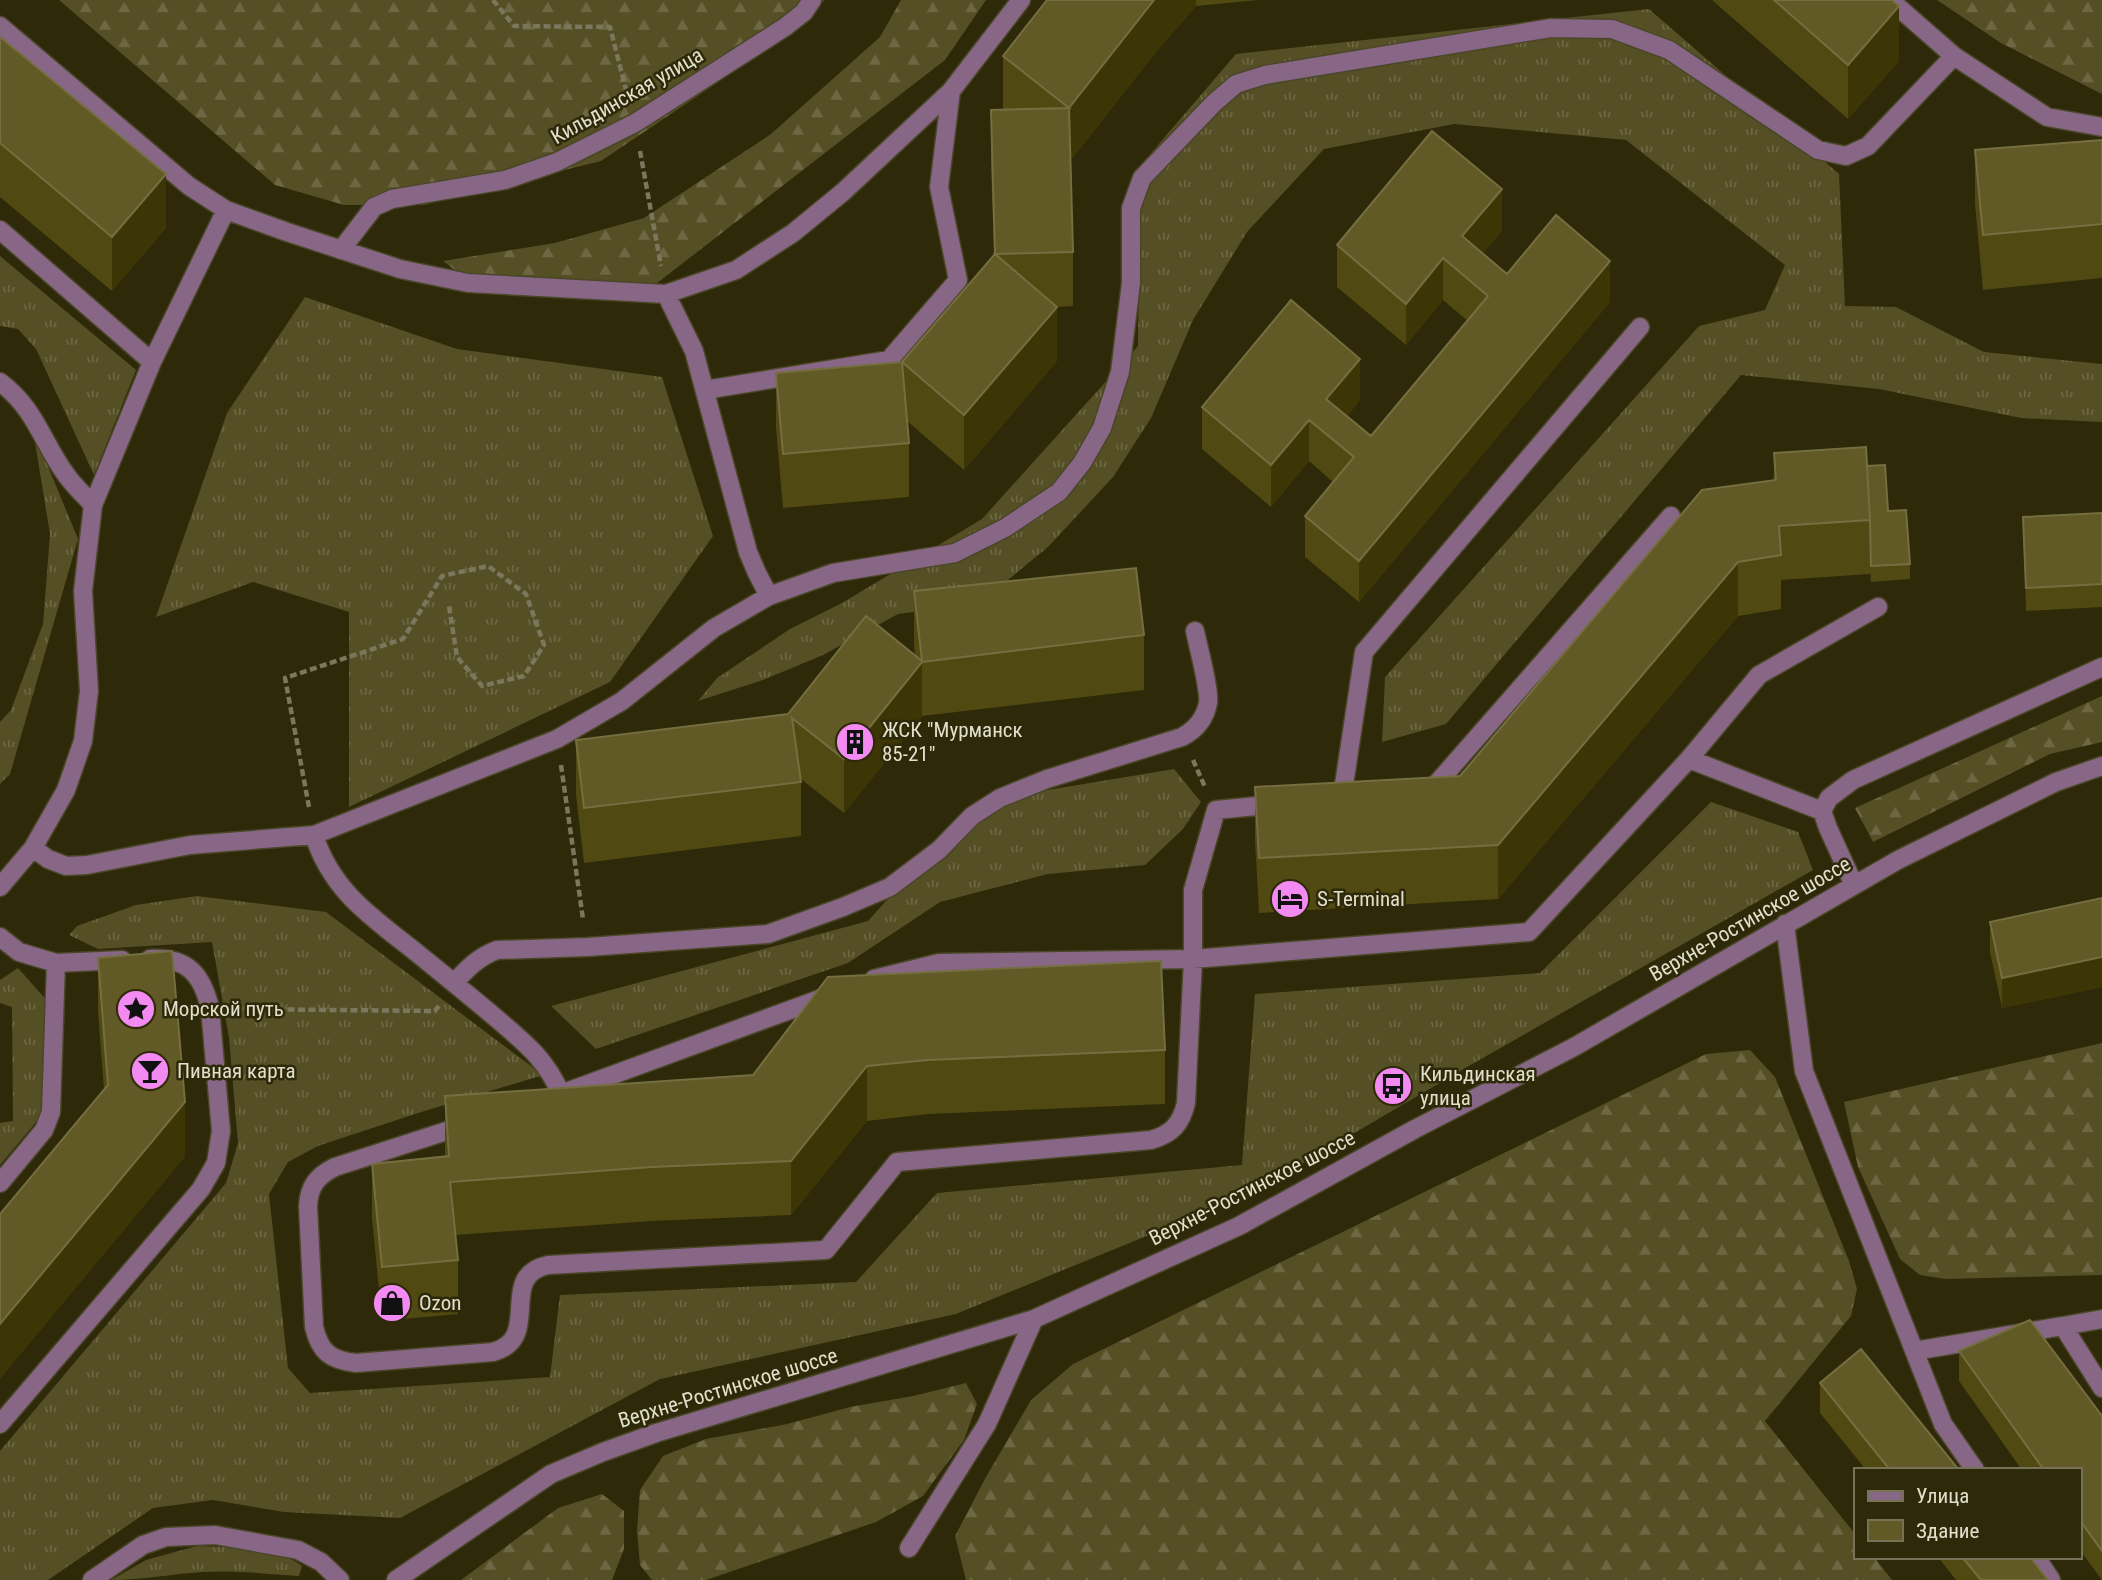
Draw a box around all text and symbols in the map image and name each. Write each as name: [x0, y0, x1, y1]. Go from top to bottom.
street label: Кильдинская улица: [547, 43, 707, 149]
place label: ЖСК "Мурманск 85-21": [882, 718, 1023, 766]
building icon: ЖСК "Мурманск 85-21": [834, 721, 876, 763]
street label: Верхне-Ростинское шоссе: [1645, 852, 1855, 986]
hotel icon: S-Terminal: [1269, 878, 1311, 920]
place label: S-Terminal: [1317, 887, 1405, 911]
place icon: Морской путь: [115, 988, 157, 1030]
place label: Морской путь: [163, 997, 284, 1021]
bar icon: Пивная карта: [129, 1050, 171, 1092]
place label: Пивная карта: [177, 1059, 296, 1083]
place label: Кильдинская улица: [1420, 1062, 1536, 1110]
bus stop icon: Кильдинская улица: [1372, 1065, 1414, 1107]
street label: Верхне-Ростинское шоссе: [1145, 1126, 1359, 1250]
shop icon: Ozon: [371, 1282, 413, 1324]
place label: Ozon: [419, 1291, 461, 1315]
street label: Верхне-Ростинское шоссе: [616, 1343, 841, 1433]
legend: [1854, 1468, 2081, 1559]
text: Улица: [1916, 1484, 1969, 1508]
text: Здание: [1916, 1519, 1980, 1543]

